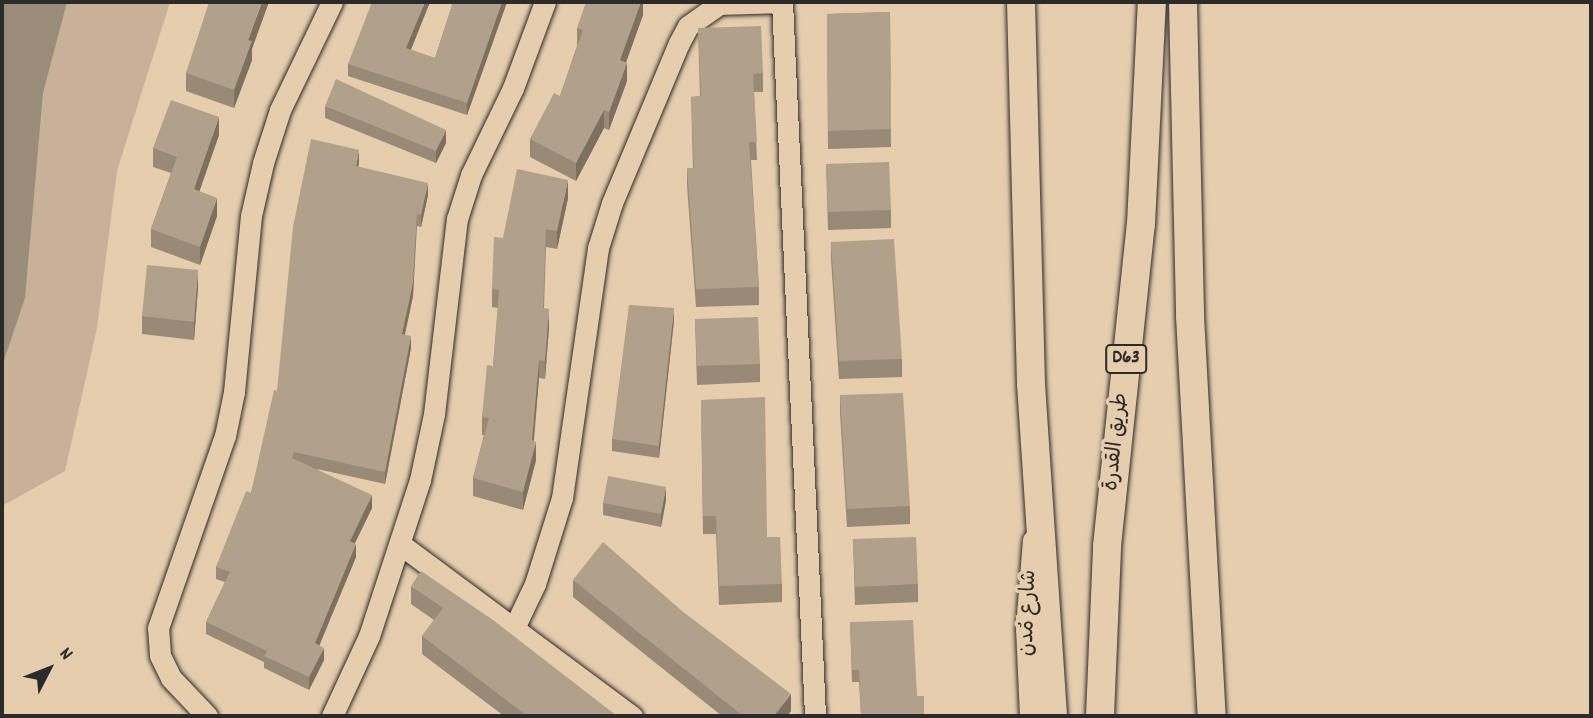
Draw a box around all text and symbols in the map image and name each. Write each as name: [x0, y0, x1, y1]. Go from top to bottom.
road number: D63: [1105, 344, 1147, 374]
street label: طريق القدرة: [1099, 392, 1135, 492]
street label: شارع مُدن: [1015, 569, 1043, 657]
north arrow: [14, 634, 84, 704]
text: N: [52, 642, 78, 667]

